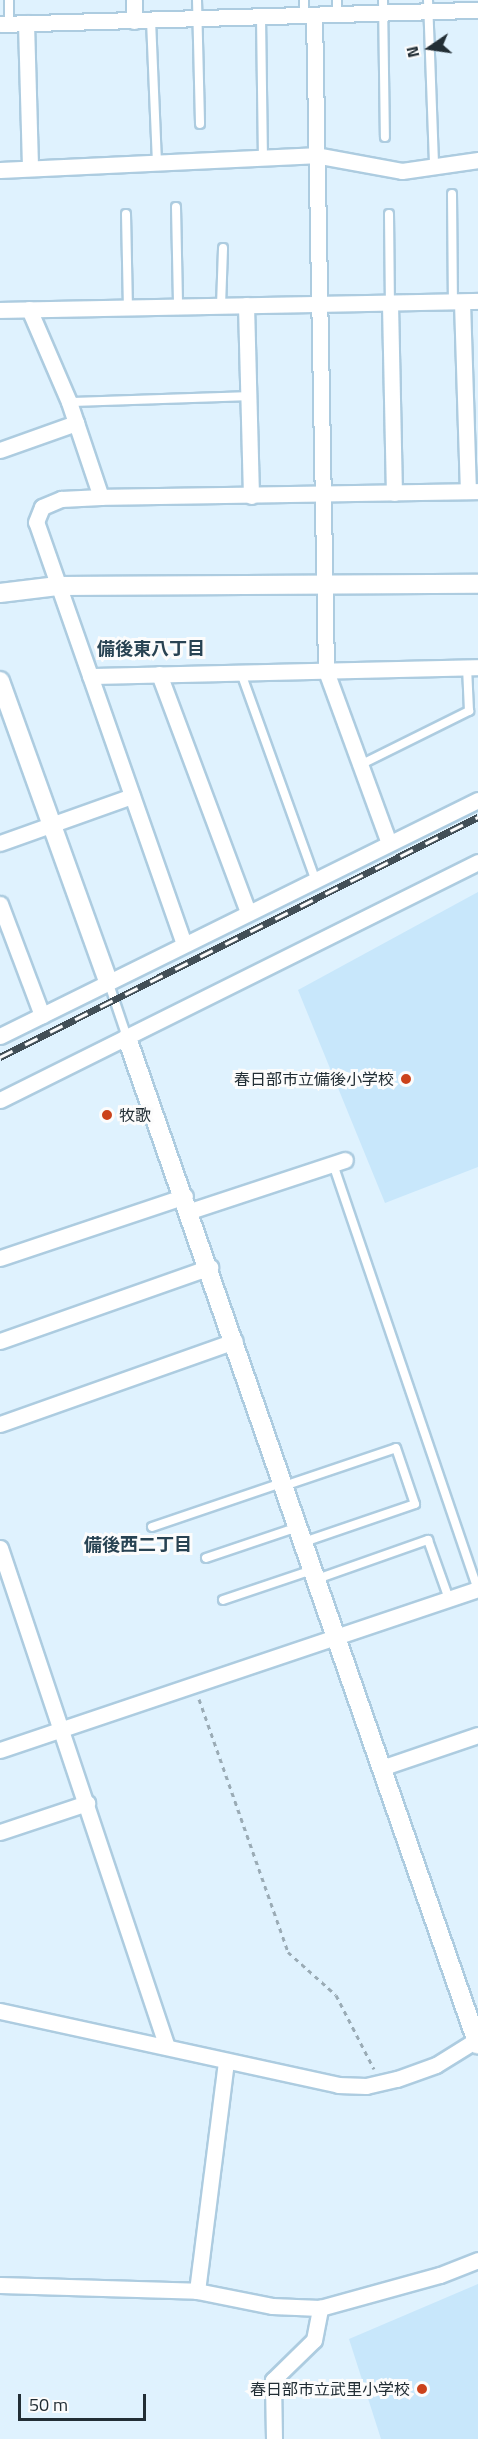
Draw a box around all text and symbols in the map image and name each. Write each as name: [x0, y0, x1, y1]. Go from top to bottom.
north arrow: [400, 18, 460, 78]
text: N: [400, 44, 425, 60]
district label: 備後東八丁目: [97, 638, 205, 660]
place label: 春日部市立備後小学校: [234, 1069, 394, 1089]
marker: 春日部市立備後小学校: [399, 1072, 413, 1086]
place label: 牧歌: [119, 1105, 151, 1125]
marker: 牧歌: [100, 1108, 114, 1122]
district label: 備後西二丁目: [84, 1534, 192, 1556]
place label: 春日部市立武里小学校: [250, 2379, 410, 2399]
scale bar: [21, 2382, 148, 2420]
marker: 春日部市立武里小学校: [415, 2382, 429, 2396]
text: 50 m: [29, 2391, 68, 2418]

